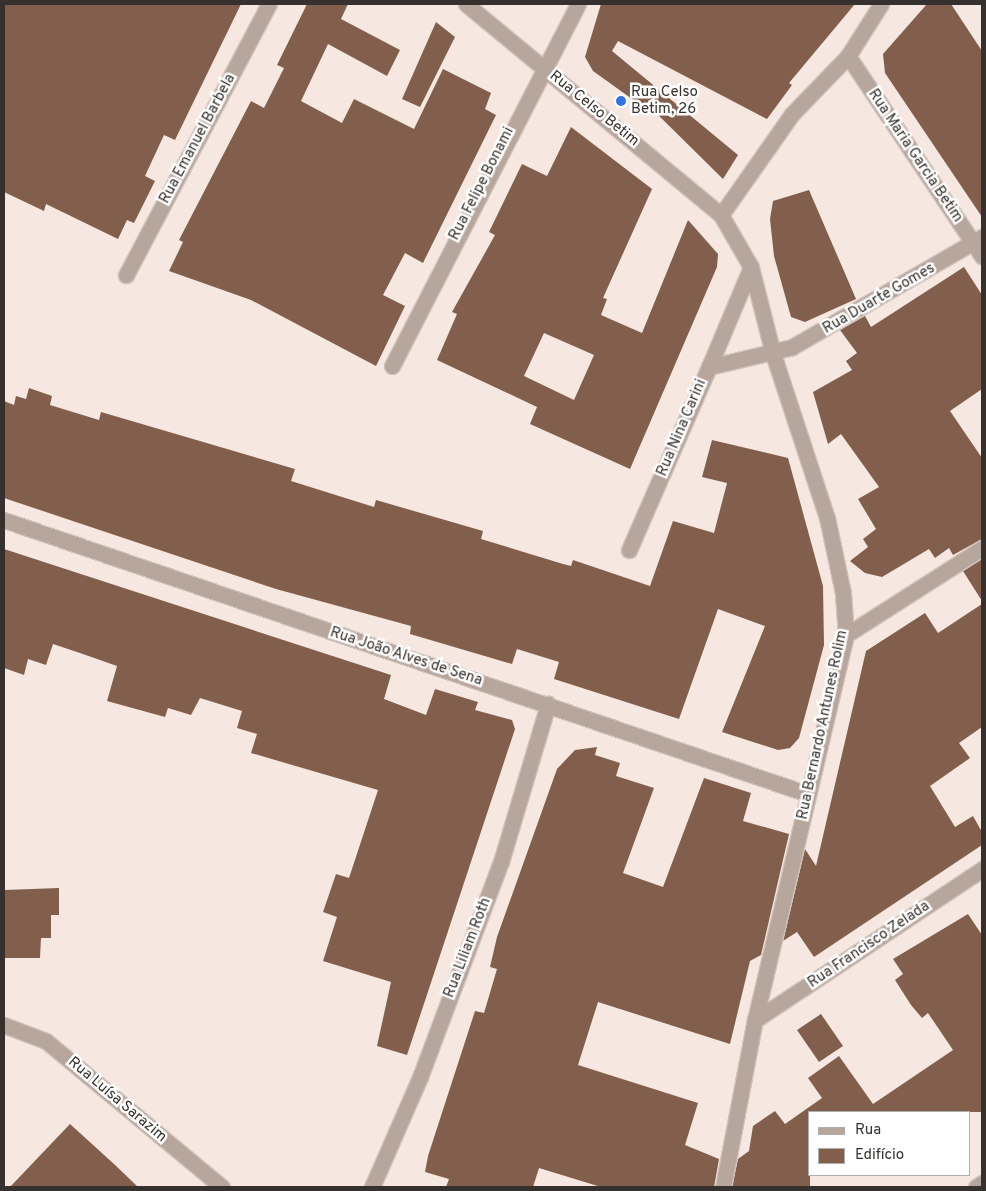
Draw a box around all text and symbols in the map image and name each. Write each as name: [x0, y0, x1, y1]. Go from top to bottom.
street label: Rua Celso Betim: [546, 67, 642, 151]
street label: Rua Emanuel Barbela: [156, 71, 240, 207]
place label: Rua Celso Betim, 26: [631, 83, 698, 118]
street label: Rua Maria Garcia Betim: [864, 86, 966, 226]
marker: Rua Celso Betim, 26: [615, 95, 627, 107]
street label: Rua Felipe Bonami: [446, 124, 518, 244]
street label: Rua Duarte Gomes: [820, 260, 938, 338]
street label: Rua Nina Carini: [653, 377, 711, 479]
street label: Rua João Alves de Sena: [327, 624, 485, 690]
street label: Rua Bernardo Antunes Rolim: [794, 628, 852, 822]
street label: Rua Liliam Roth: [441, 895, 495, 1001]
street label: Rua Francisco Zelada: [805, 898, 933, 992]
street label: Rua Luísa Sarazim: [64, 1053, 170, 1147]
legend: [808, 1111, 971, 1176]
text: Rua: [855, 1121, 881, 1140]
text: Edifício: [855, 1146, 904, 1165]

